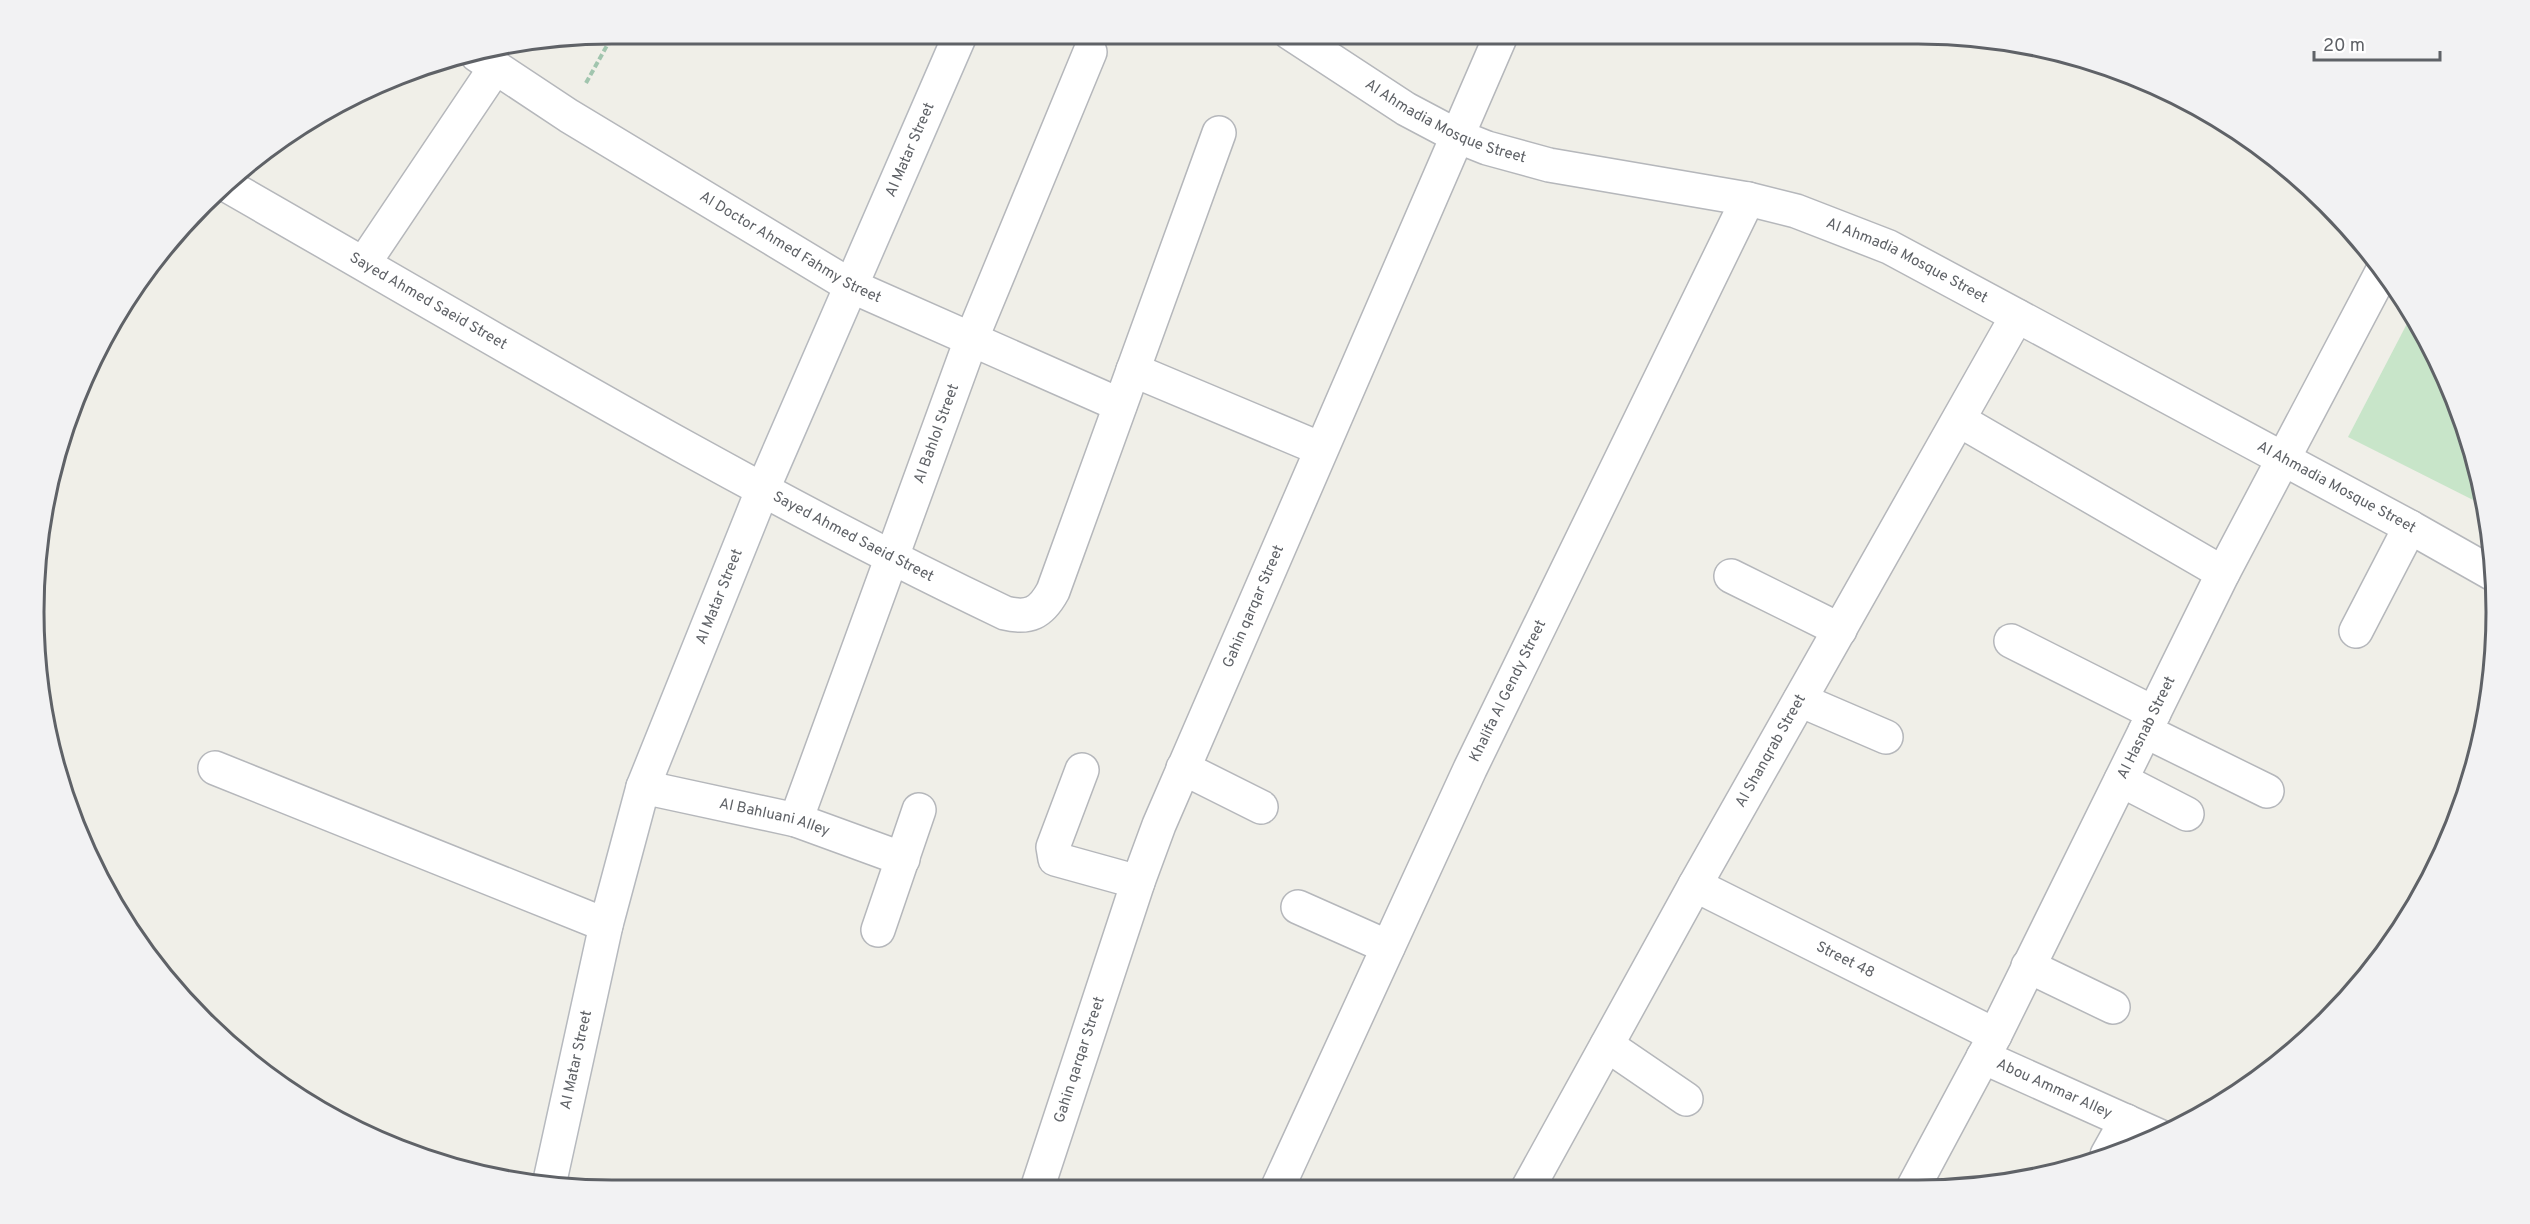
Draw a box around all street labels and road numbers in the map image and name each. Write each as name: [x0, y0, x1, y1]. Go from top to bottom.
street label: Al Ahmadia Mosque Street: [1361, 75, 1528, 168]
street label: Al Matar Street: [881, 100, 939, 200]
street label: Al Doctor Ahmed Fahmy Street: [696, 187, 884, 308]
street label: Al Ahmadia Mosque Street: [1823, 214, 1991, 308]
street label: Sayed Ahmed Saeid Street: [346, 248, 510, 354]
street label: Al Bahlol Street: [910, 381, 964, 486]
street label: Al Ahmadia Mosque Street: [2254, 437, 2419, 538]
street label: Sayed Ahmed Saeid Street: [769, 487, 937, 586]
street label: Gahin qarqar Street: [1219, 542, 1289, 671]
street label: Al Matar Street: [692, 546, 747, 647]
street label: Khalifa Al Gendy Street: [1465, 617, 1551, 765]
street label: Al Hasnab Street: [2113, 673, 2180, 782]
street label: Al Shanqrab Street: [1731, 691, 1810, 811]
street label: Al Bahluani Alley: [717, 794, 832, 841]
street label: Street 48: [1813, 937, 1878, 983]
street label: Gahin qarqar Street: [1050, 994, 1109, 1125]
street label: Al Matar Street: [556, 1008, 597, 1111]
street label: Abou Ammar Alley: [1993, 1055, 2115, 1123]

